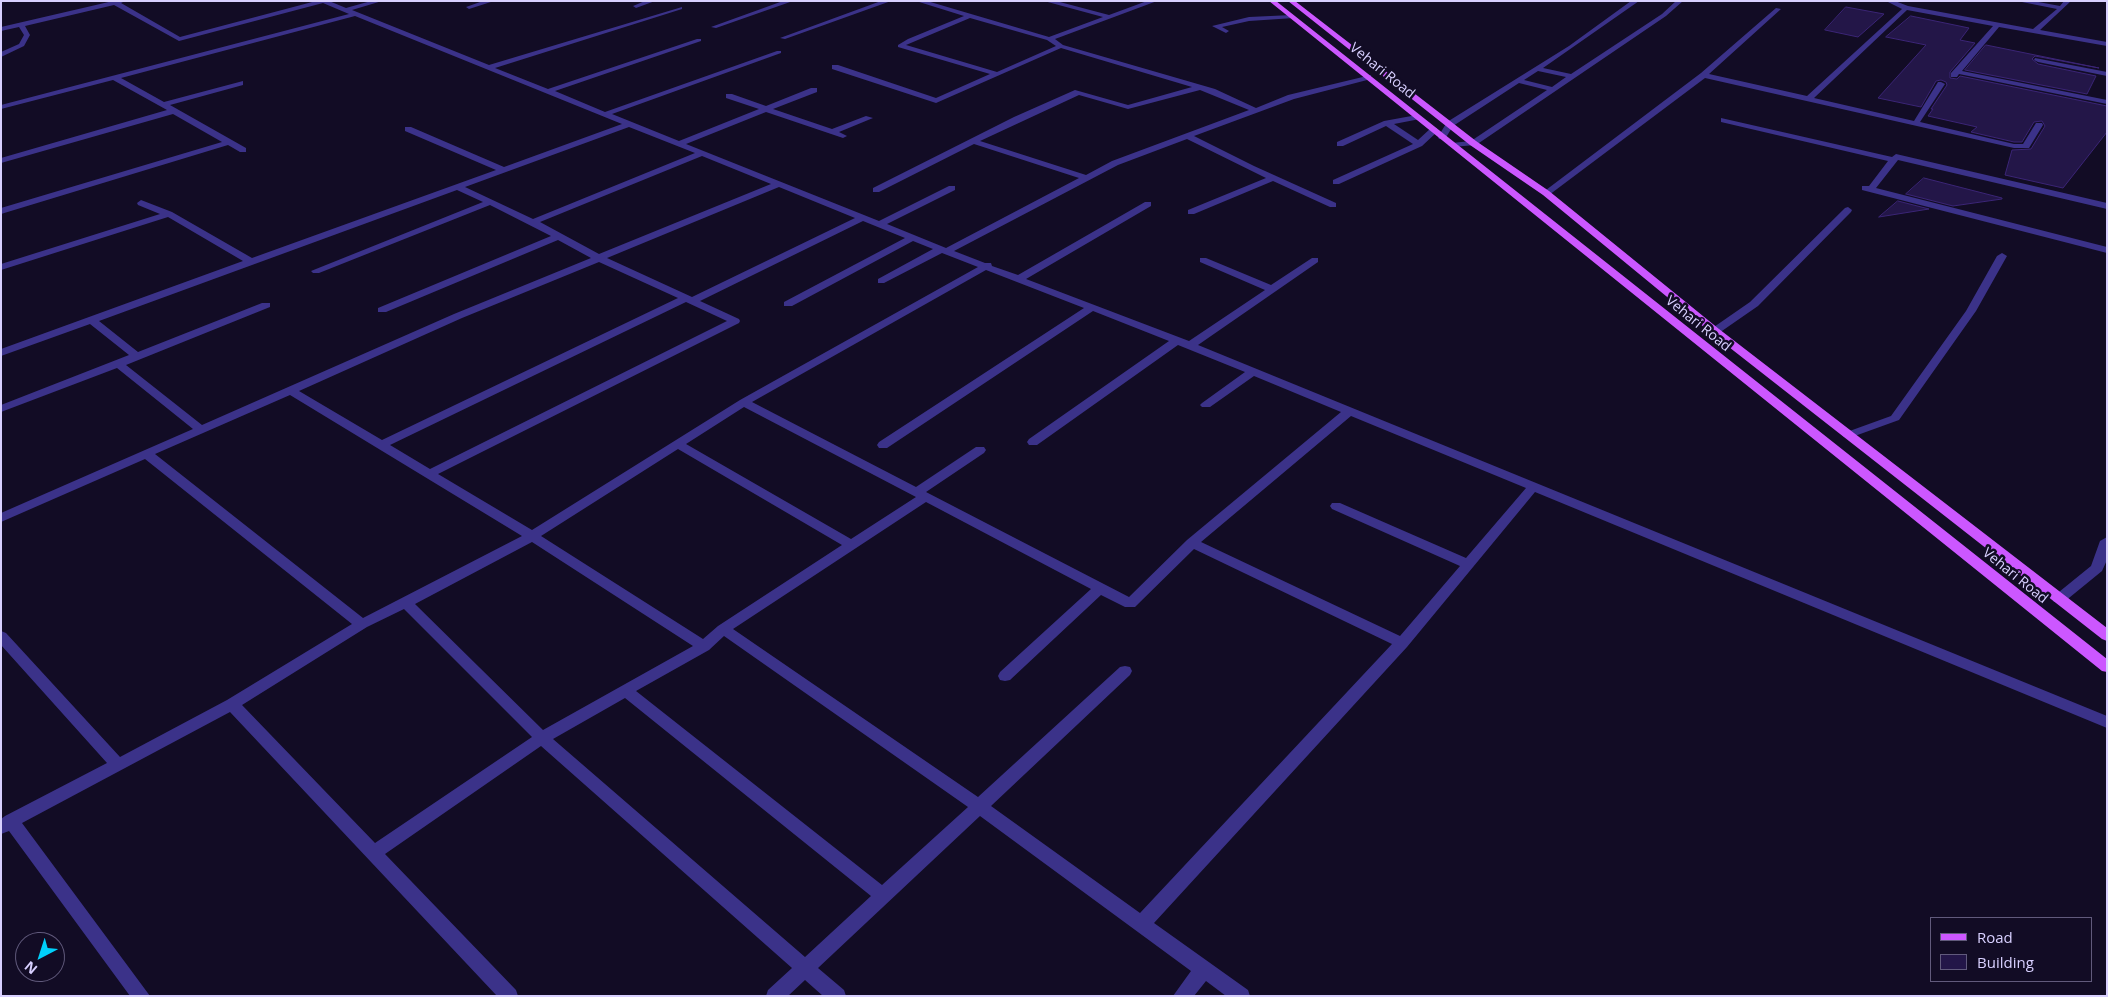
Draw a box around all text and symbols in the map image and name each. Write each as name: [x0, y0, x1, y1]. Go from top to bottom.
street label: Vehari Road: [1346, 40, 1418, 102]
street label: Vehari Road: [1662, 293, 1734, 355]
street label: Vehari Road: [1979, 545, 2051, 607]
legend: [1930, 917, 2093, 982]
text: Road: [1977, 927, 2013, 947]
north arrow: [15, 932, 65, 982]
text: Building: [1977, 952, 2034, 972]
text: N: [20, 957, 41, 979]

